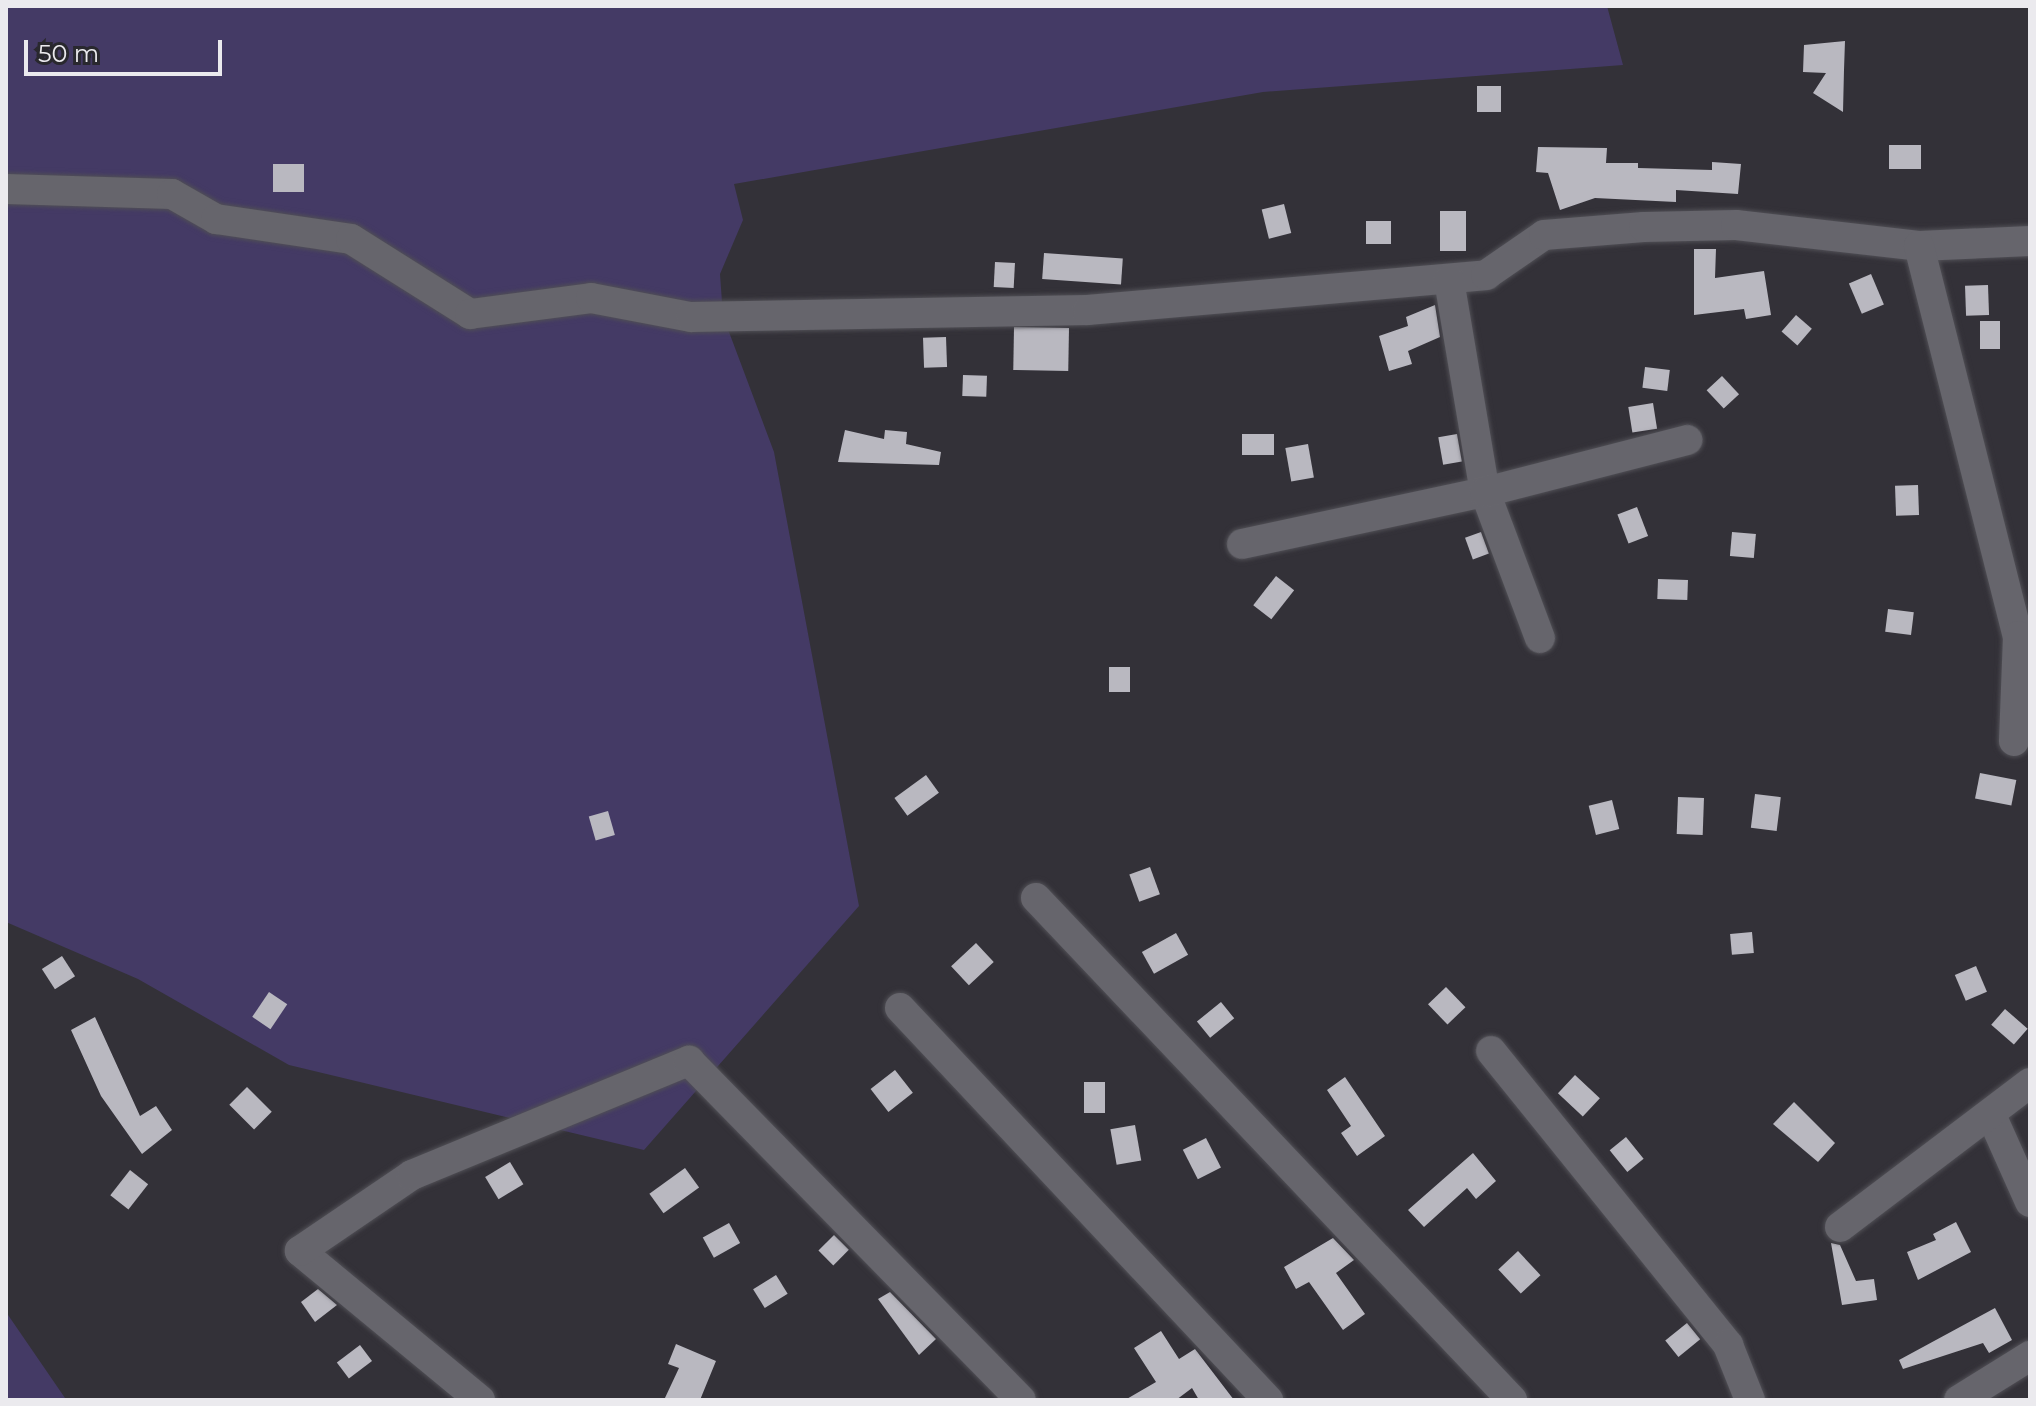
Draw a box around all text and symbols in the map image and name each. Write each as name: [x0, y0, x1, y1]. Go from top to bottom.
scale bar: [28, 24, 226, 74]
text: 50 m: [38, 39, 99, 68]

